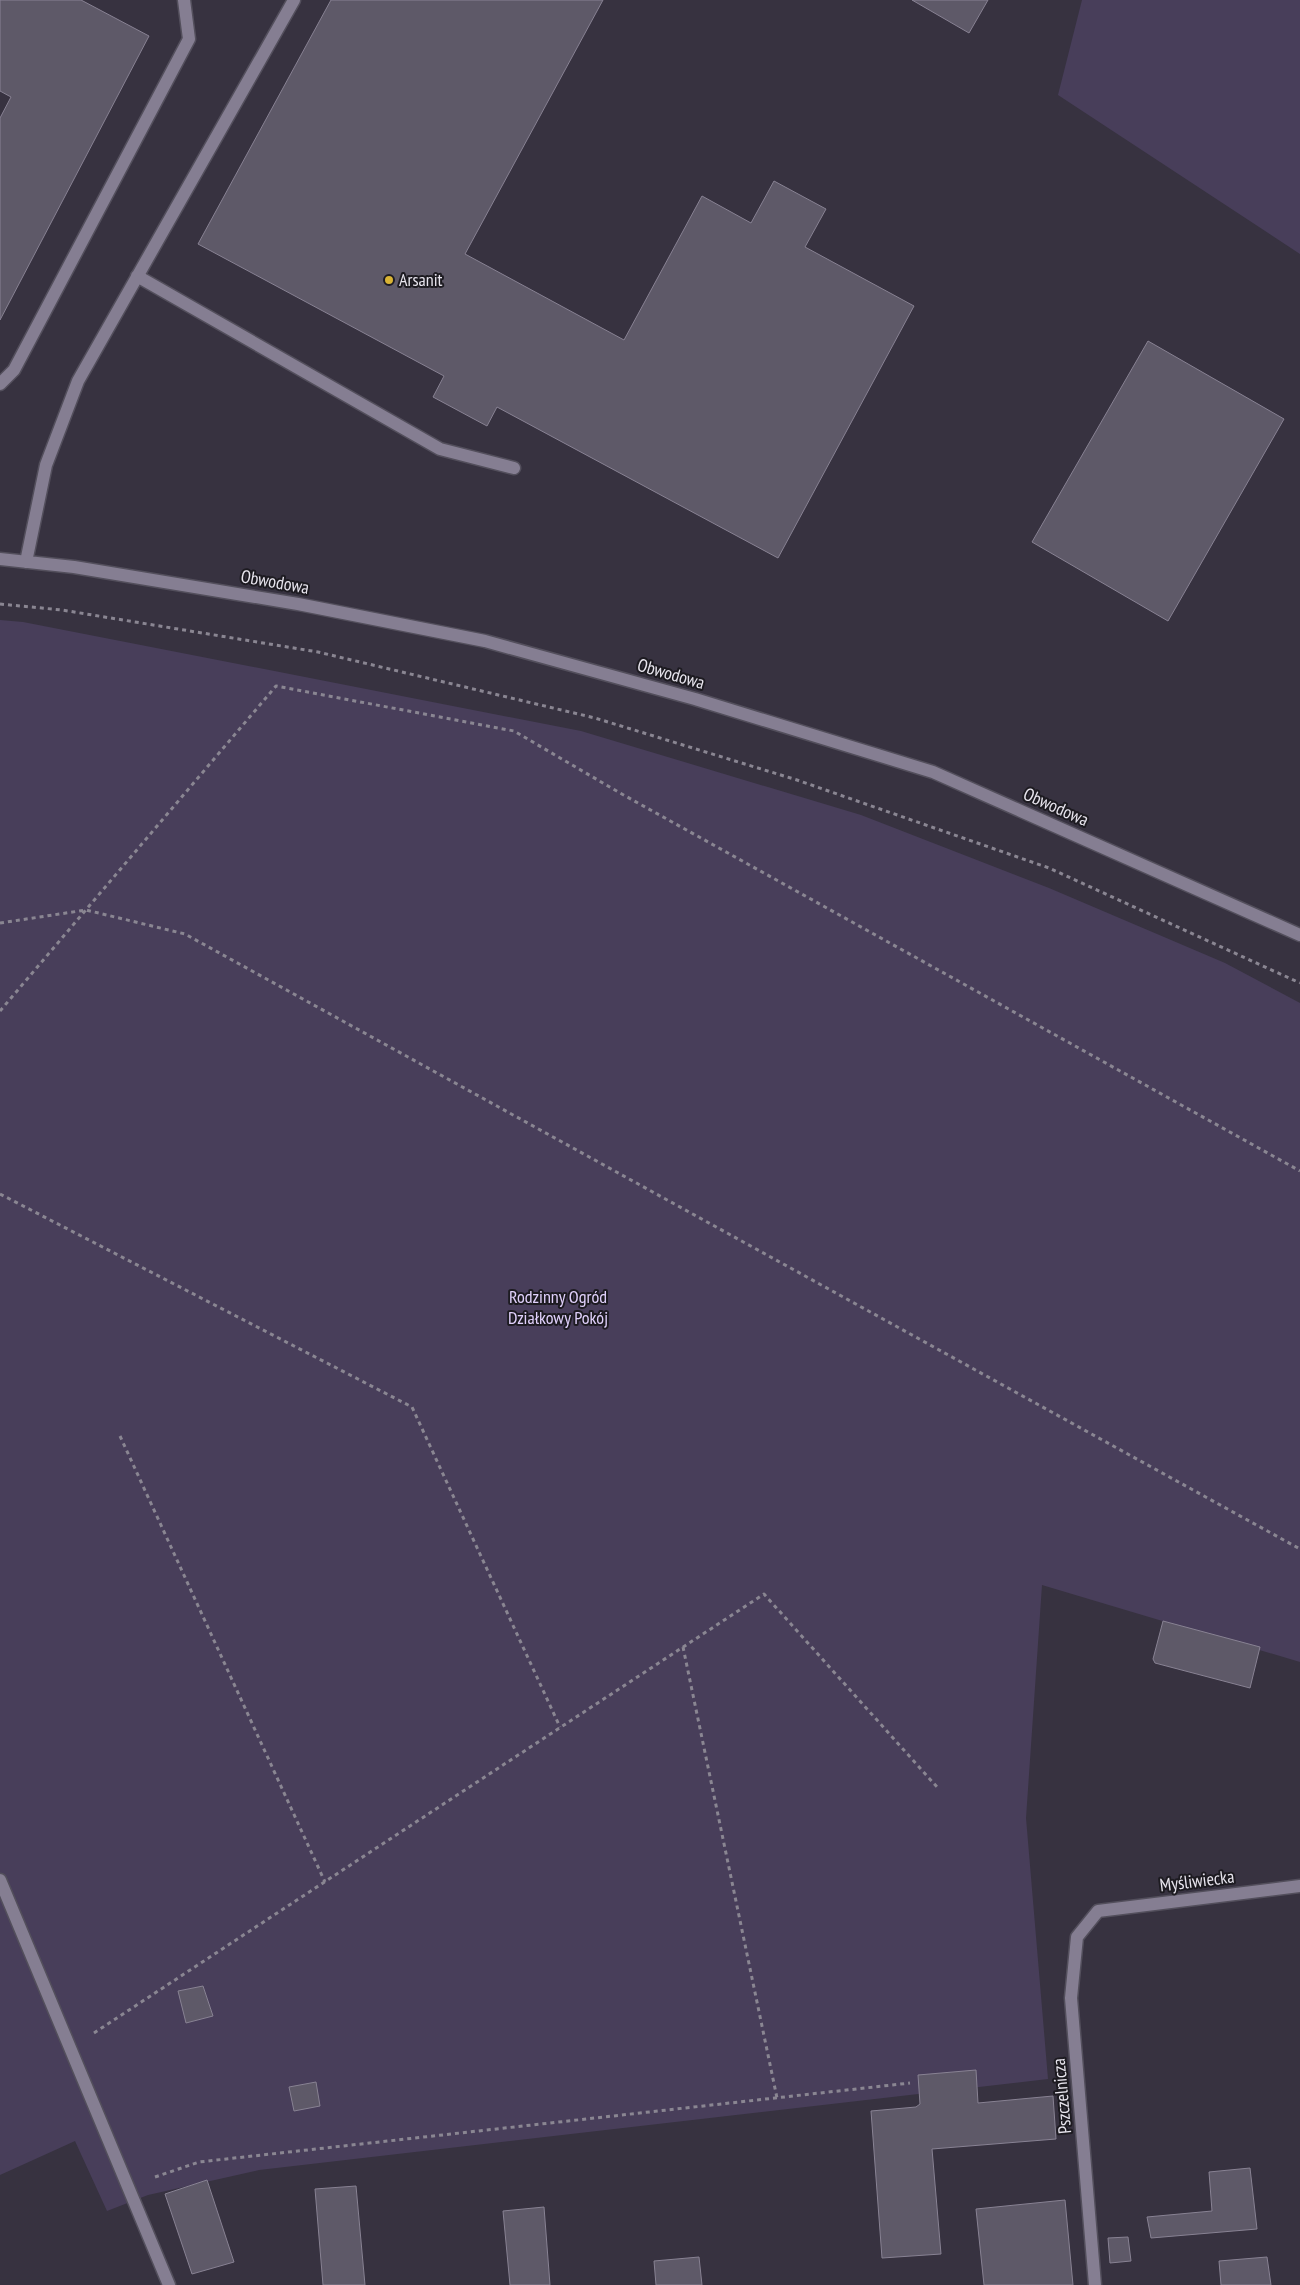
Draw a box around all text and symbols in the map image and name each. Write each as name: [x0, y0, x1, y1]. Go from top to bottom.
place label: Arsanit: [399, 268, 443, 291]
marker: Arsanit: [383, 274, 395, 286]
street label: Obwodowa: [239, 564, 311, 599]
street label: Obwodowa: [635, 653, 707, 694]
street label: Obwodowa: [1020, 782, 1092, 831]
park label: Rodzinny Ogród Działkowy Pokój: [508, 1285, 608, 1329]
street label: Myśliwiecka: [1158, 1865, 1235, 1896]
street label: Pszczelnicza: [1047, 2057, 1076, 2135]

